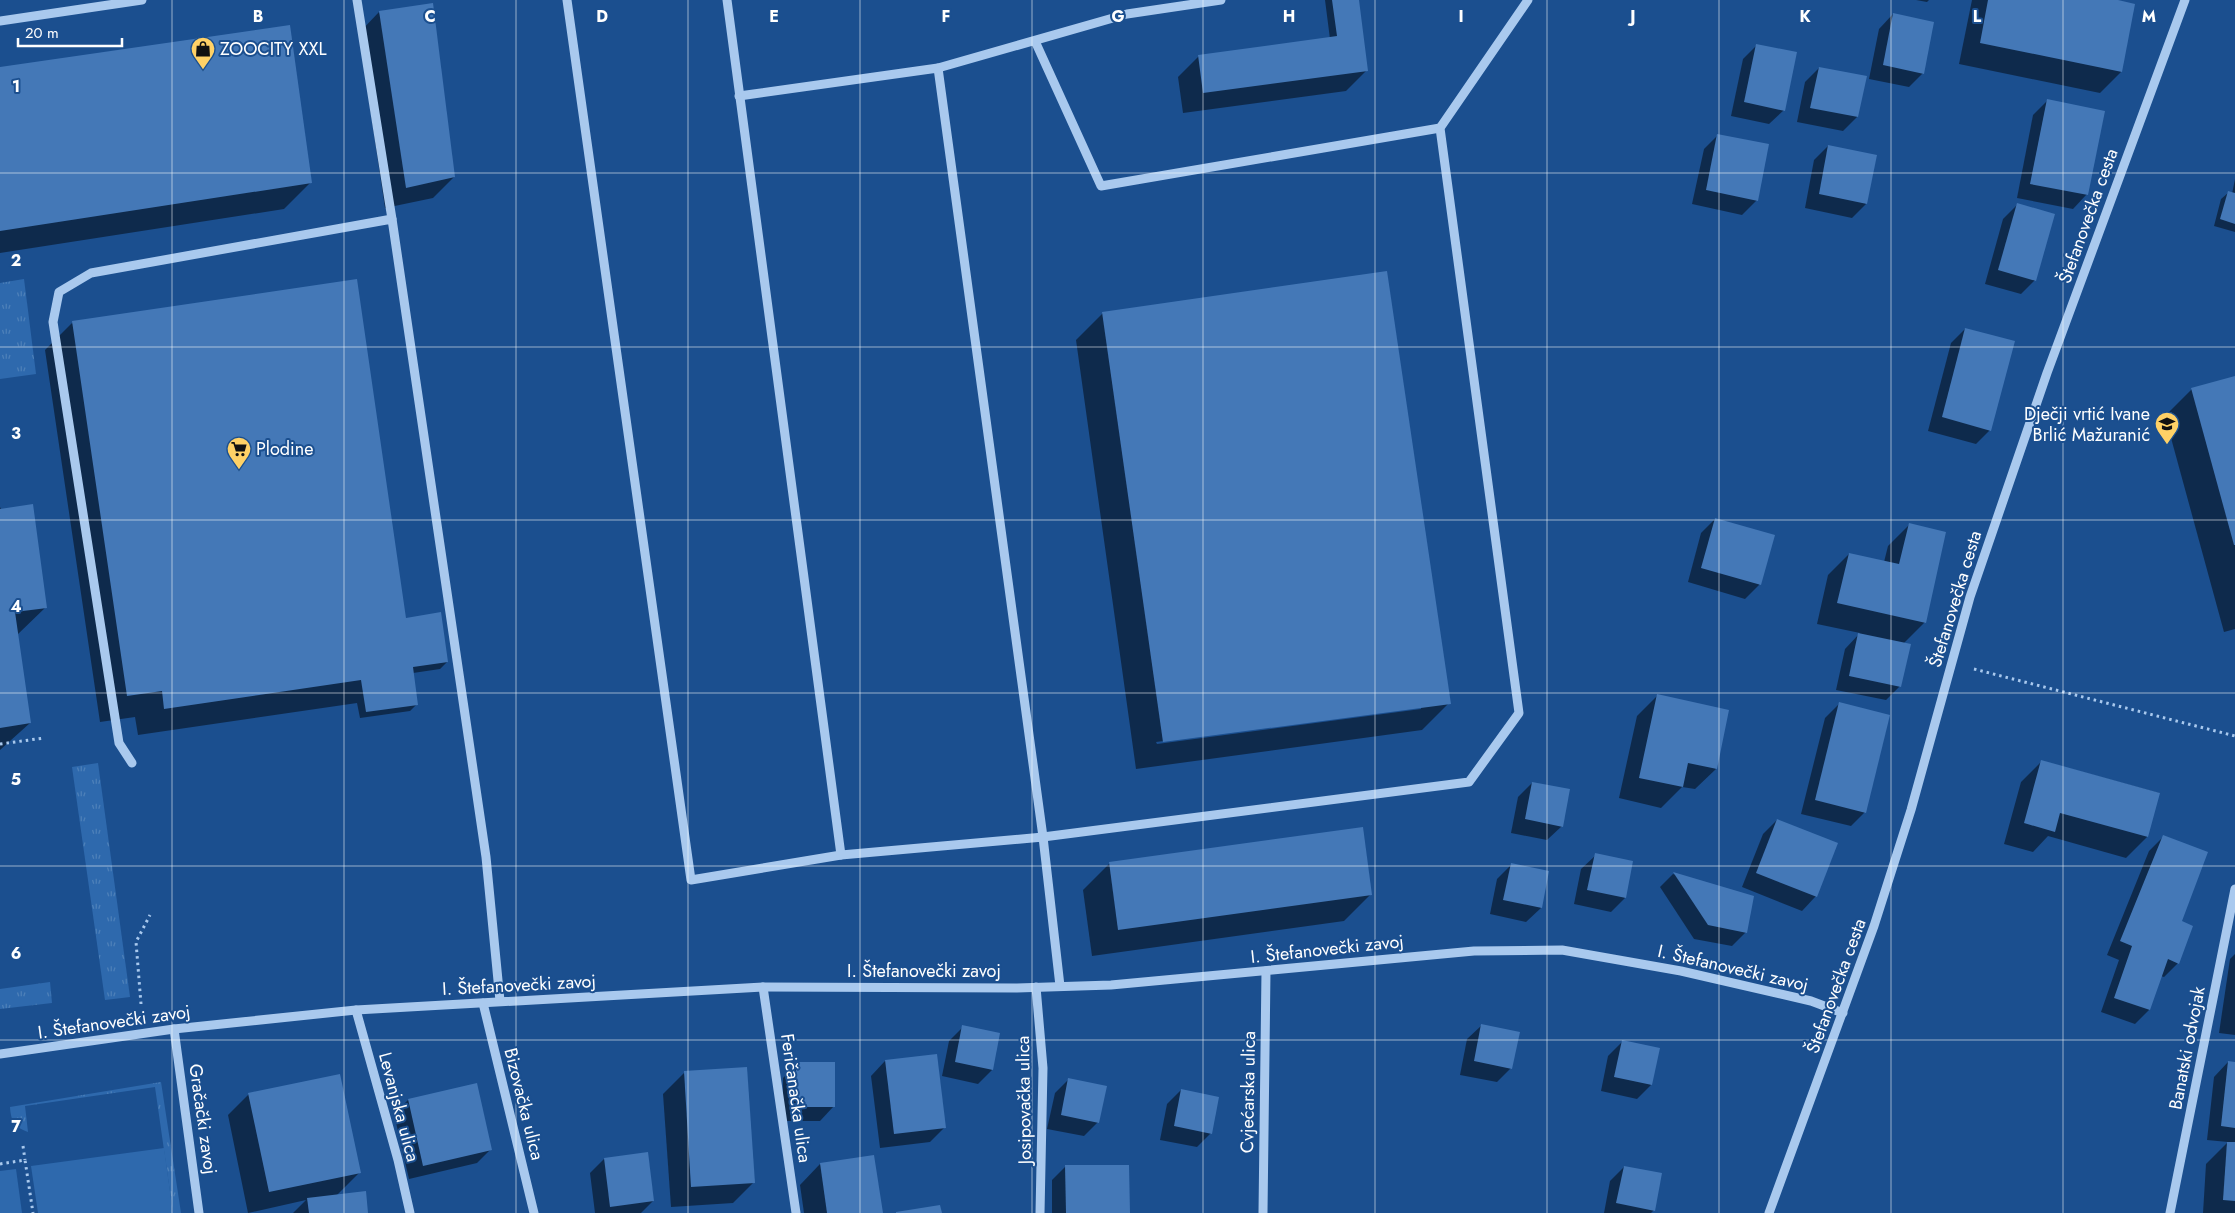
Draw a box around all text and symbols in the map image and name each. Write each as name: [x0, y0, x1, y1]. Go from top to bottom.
text: B: [253, 5, 263, 28]
text: C: [424, 5, 436, 28]
text: D: [596, 5, 608, 28]
text: E: [769, 5, 779, 28]
text: F: [942, 5, 950, 28]
text: G: [1111, 5, 1125, 28]
text: H: [1283, 5, 1295, 28]
text: I: [1458, 5, 1464, 28]
text: J: [1627, 5, 1636, 28]
text: K: [1799, 5, 1811, 28]
text: L: [1973, 5, 1982, 28]
text: M: [2142, 5, 2156, 28]
scale bar: [18, 15, 121, 47]
text: 20 m: [25, 22, 59, 44]
shop icon: ZOOCITY XXL: [190, 36, 216, 70]
place label: ZOOCITY XXL: [220, 36, 327, 62]
text: 1: [12, 75, 20, 98]
street label: Štefanovečka cesta: [2052, 145, 2124, 287]
text: 2: [11, 249, 21, 272]
place label: Dječji vrtić Ivane Brlić Mažuranić: [2024, 401, 2150, 448]
school or university icon: Dječji vrtić Ivane Brlić Mažuranić: [2154, 411, 2180, 445]
text: 3: [11, 422, 21, 445]
supermarket icon: Plodine: [226, 436, 252, 470]
place label: Plodine: [256, 436, 314, 462]
street label: Štefanovečka cesta: [1922, 527, 1988, 671]
text: 4: [10, 595, 22, 618]
text: 5: [11, 768, 21, 791]
street label: Štefanovečka cesta: [1800, 915, 1872, 1057]
street label: I. Štefanovečki zavoj: [1249, 928, 1405, 970]
street label: I. Štefanovečki zavoj: [1655, 938, 1811, 998]
text: 6: [11, 942, 21, 965]
street label: I. Štefanovečki zavoj: [847, 958, 1001, 984]
street label: I. Štefanovečki zavoj: [442, 968, 596, 1002]
street label: Banatski odvojak: [2162, 984, 2212, 1112]
street label: I. Štefanovečki zavoj: [36, 998, 192, 1046]
street label: Cvjećarska ulica: [1234, 1031, 1262, 1153]
street label: Feričanačka ulica: [774, 1032, 818, 1164]
street label: Josipovačka ulica: [1010, 1035, 1038, 1167]
street label: Bizovačka ulica: [497, 1045, 551, 1163]
street label: Levanjska ulica: [372, 1049, 426, 1165]
street label: Gračački zavoj: [182, 1062, 224, 1176]
text: 7: [11, 1115, 21, 1138]

